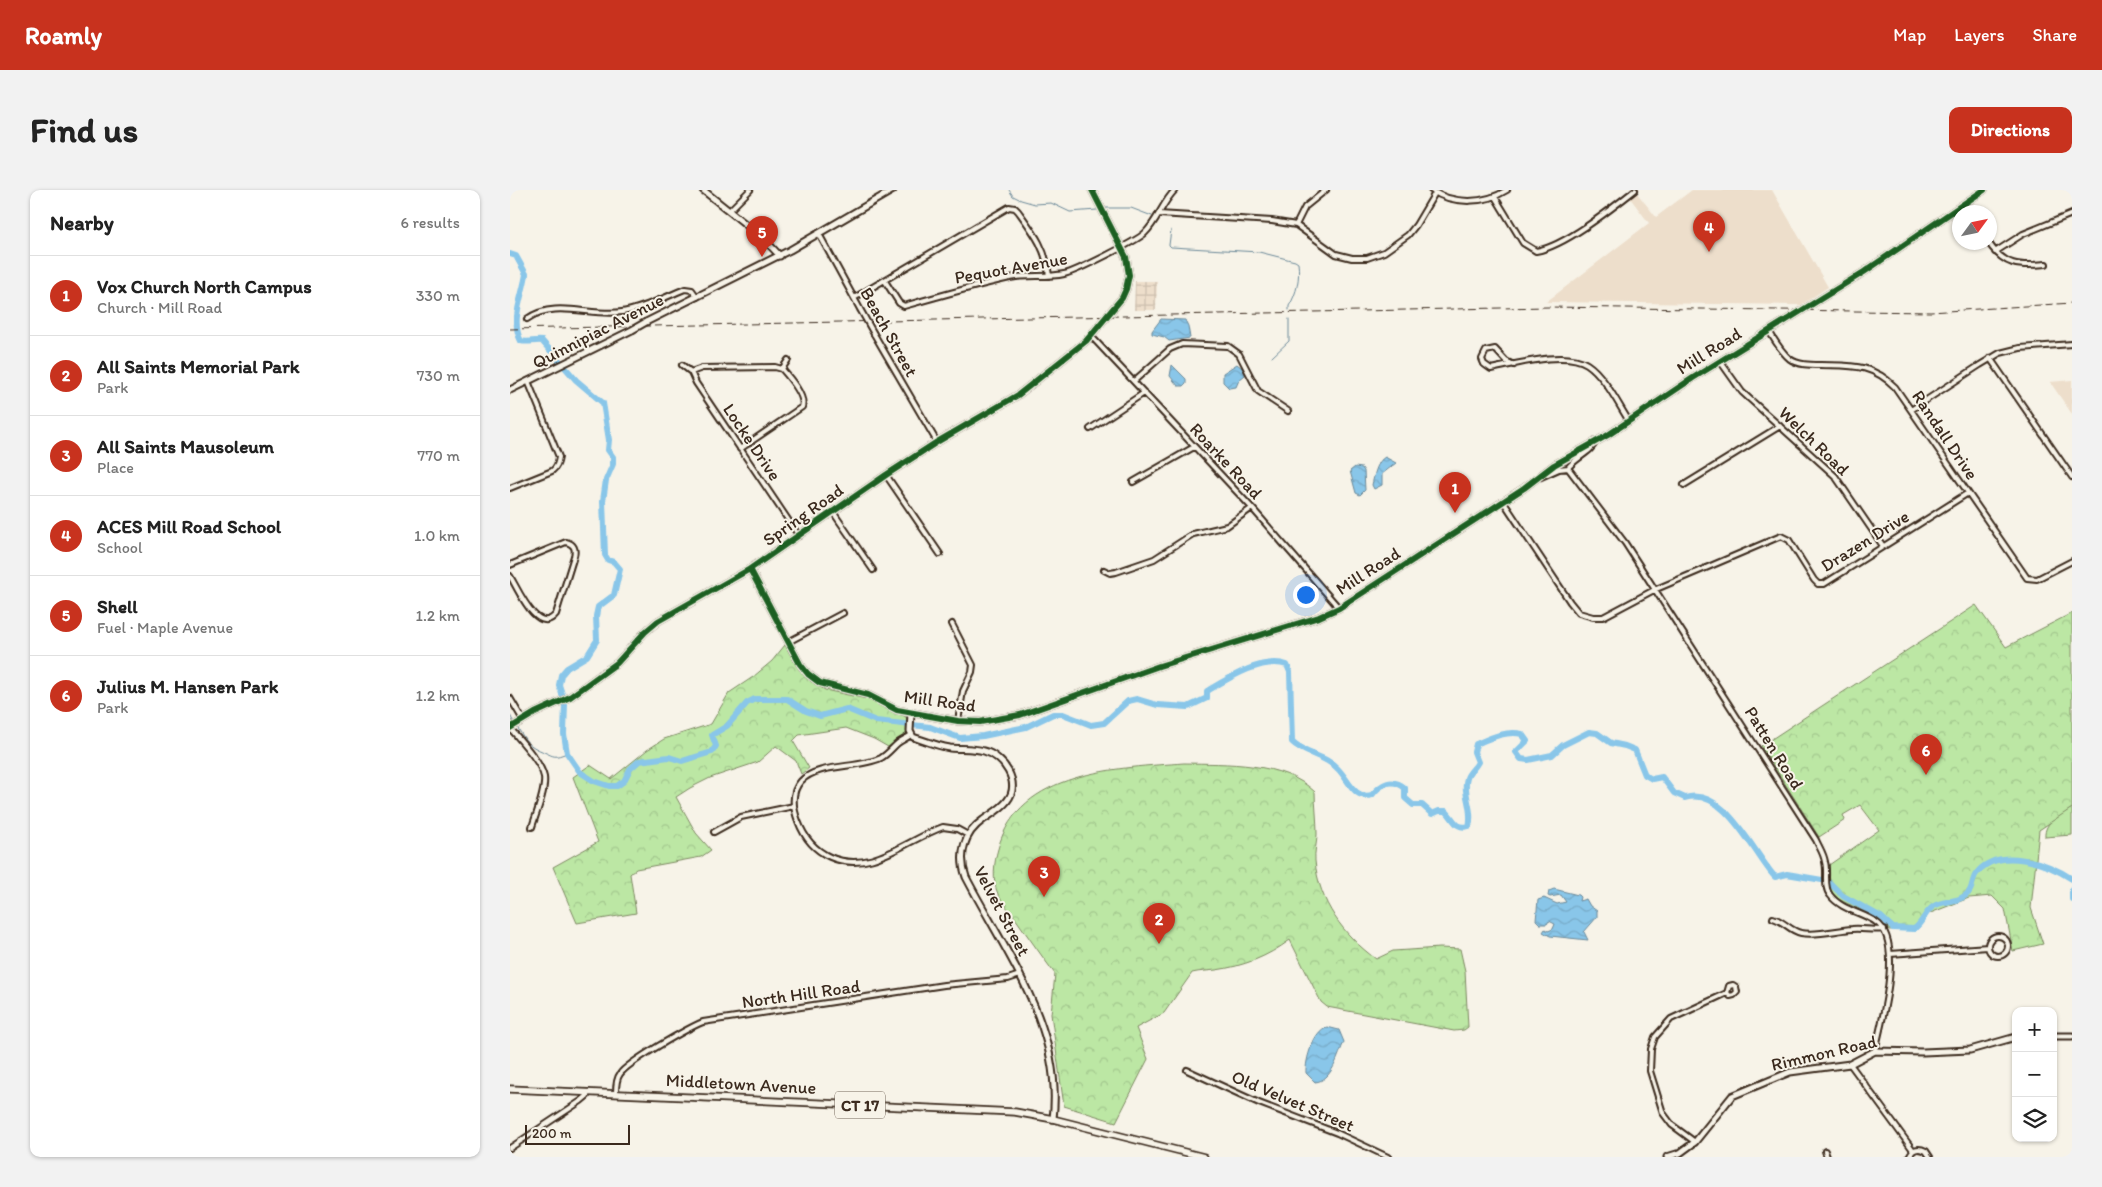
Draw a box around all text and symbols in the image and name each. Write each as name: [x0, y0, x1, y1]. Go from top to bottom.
text: Roamly: [25, 21, 102, 50]
text: Map: [1893, 24, 1926, 46]
text: Layers: [1954, 24, 2004, 46]
text: Share: [2032, 24, 2077, 46]
button: Directions: [1949, 107, 2072, 153]
text: Find us: [30, 109, 138, 151]
north arrow: [1952, 205, 1997, 250]
text: Nearby: [50, 210, 114, 235]
pin: 4: [1693, 211, 1725, 252]
text: 6 results: [400, 213, 460, 232]
pin: 5: [746, 216, 778, 257]
street label: Pequot Avenue: [953, 247, 1069, 289]
text: Vox Church North Campus: [97, 275, 312, 298]
street label: Beach Street: [855, 284, 923, 381]
text: 1: [62, 286, 70, 305]
text: 330 m: [416, 286, 460, 305]
street label: Quinnipiac Avenue: [529, 288, 667, 374]
text: Church · Mill Road: [97, 298, 222, 317]
street label: Mill Road: [1672, 322, 1746, 380]
text: All Saints Memorial Park: [97, 355, 300, 378]
text: 2: [62, 366, 70, 385]
text: 730 m: [416, 366, 460, 385]
text: Park: [97, 378, 128, 397]
street label: Randall Drive: [1907, 386, 1983, 484]
street label: Locke Drive: [718, 399, 786, 485]
street label: Welch Road: [1774, 402, 1854, 480]
street label: Roarke Road: [1185, 418, 1267, 504]
text: All Saints Mausoleum: [97, 435, 274, 458]
text: 3: [62, 446, 70, 465]
text: 770 m: [417, 446, 460, 465]
text: Place: [97, 458, 134, 477]
pin: 1: [1439, 472, 1471, 513]
street label: Spring Road: [758, 479, 848, 551]
street label: Drazen Drive: [1817, 505, 1913, 577]
text: ACES Mill Road School: [97, 515, 281, 538]
text: 4: [61, 526, 71, 545]
text: 1.0 km: [414, 526, 460, 545]
text: School: [97, 538, 143, 557]
street label: Mill Road: [1332, 542, 1405, 600]
your location: [1293, 582, 1319, 608]
text: Shell: [97, 595, 138, 618]
text: 5: [62, 606, 70, 625]
text: 1.2 km: [415, 606, 460, 625]
text: Fuel · Maple Avenue: [97, 618, 233, 637]
text: Julius M. Hansen Park: [97, 675, 278, 698]
street label: Mill Road: [903, 685, 978, 717]
text: 6: [62, 686, 70, 705]
text: 1.2 km: [415, 686, 460, 705]
text: Park: [97, 698, 128, 717]
street label: Patten Road: [1740, 702, 1808, 794]
pin: 6: [1910, 734, 1942, 775]
pin: 3: [1028, 856, 1060, 897]
street label: Velvet Street: [969, 862, 1035, 960]
pin: 2: [1143, 903, 1175, 944]
street label: North Hill Road: [740, 975, 862, 1013]
map controls: [2012, 1007, 2057, 1142]
button: +: [2012, 1007, 2057, 1052]
street label: Rimmon Road: [1769, 1030, 1879, 1076]
button: −: [2012, 1052, 2057, 1097]
street label: Old Velvet Street: [1228, 1065, 1358, 1137]
street label: Middletown Avenue: [665, 1069, 817, 1099]
road number: CT 17: [835, 1092, 885, 1118]
button: layers: [2012, 1097, 2057, 1142]
scale bar: [525, 1122, 630, 1145]
text: 200 m: [532, 1125, 572, 1142]

